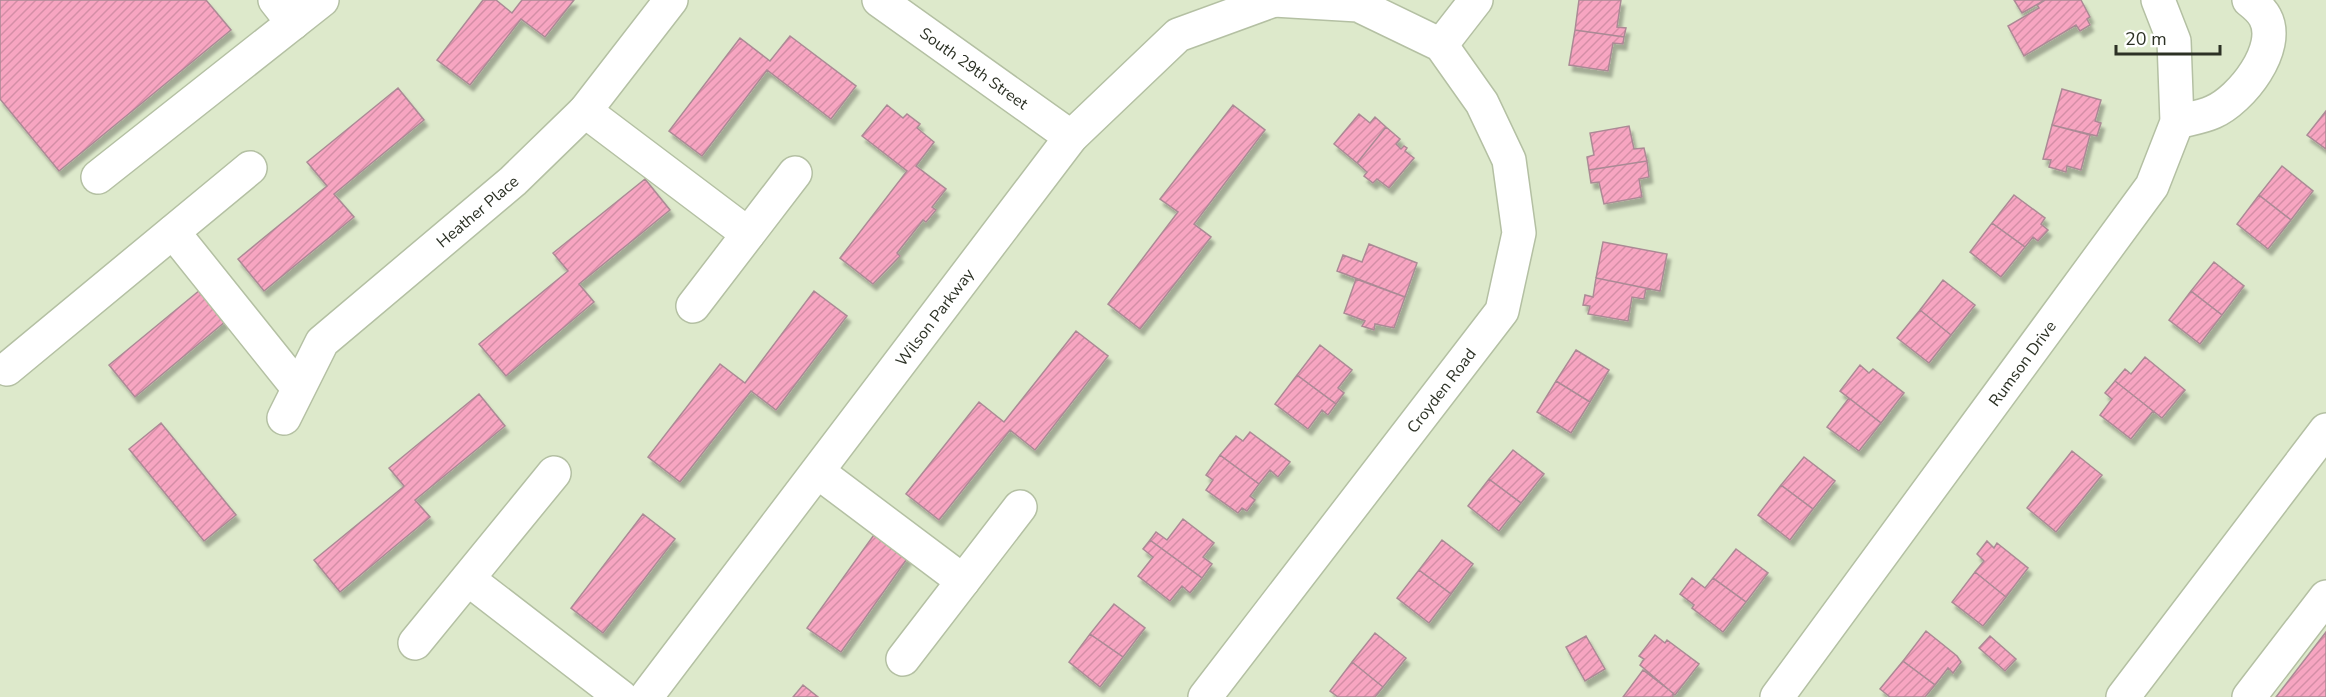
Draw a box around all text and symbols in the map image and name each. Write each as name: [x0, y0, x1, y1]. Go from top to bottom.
scale bar: [2116, 18, 2220, 56]
street label: South 29th Street: [915, 23, 1033, 115]
text: 20 m: [2125, 27, 2167, 51]
street label: Heather Place: [432, 171, 524, 253]
street label: Wilson Parkway: [891, 264, 980, 371]
street label: Rumson Drive: [1984, 317, 2062, 411]
street label: Croyden Road: [1402, 344, 1481, 438]

